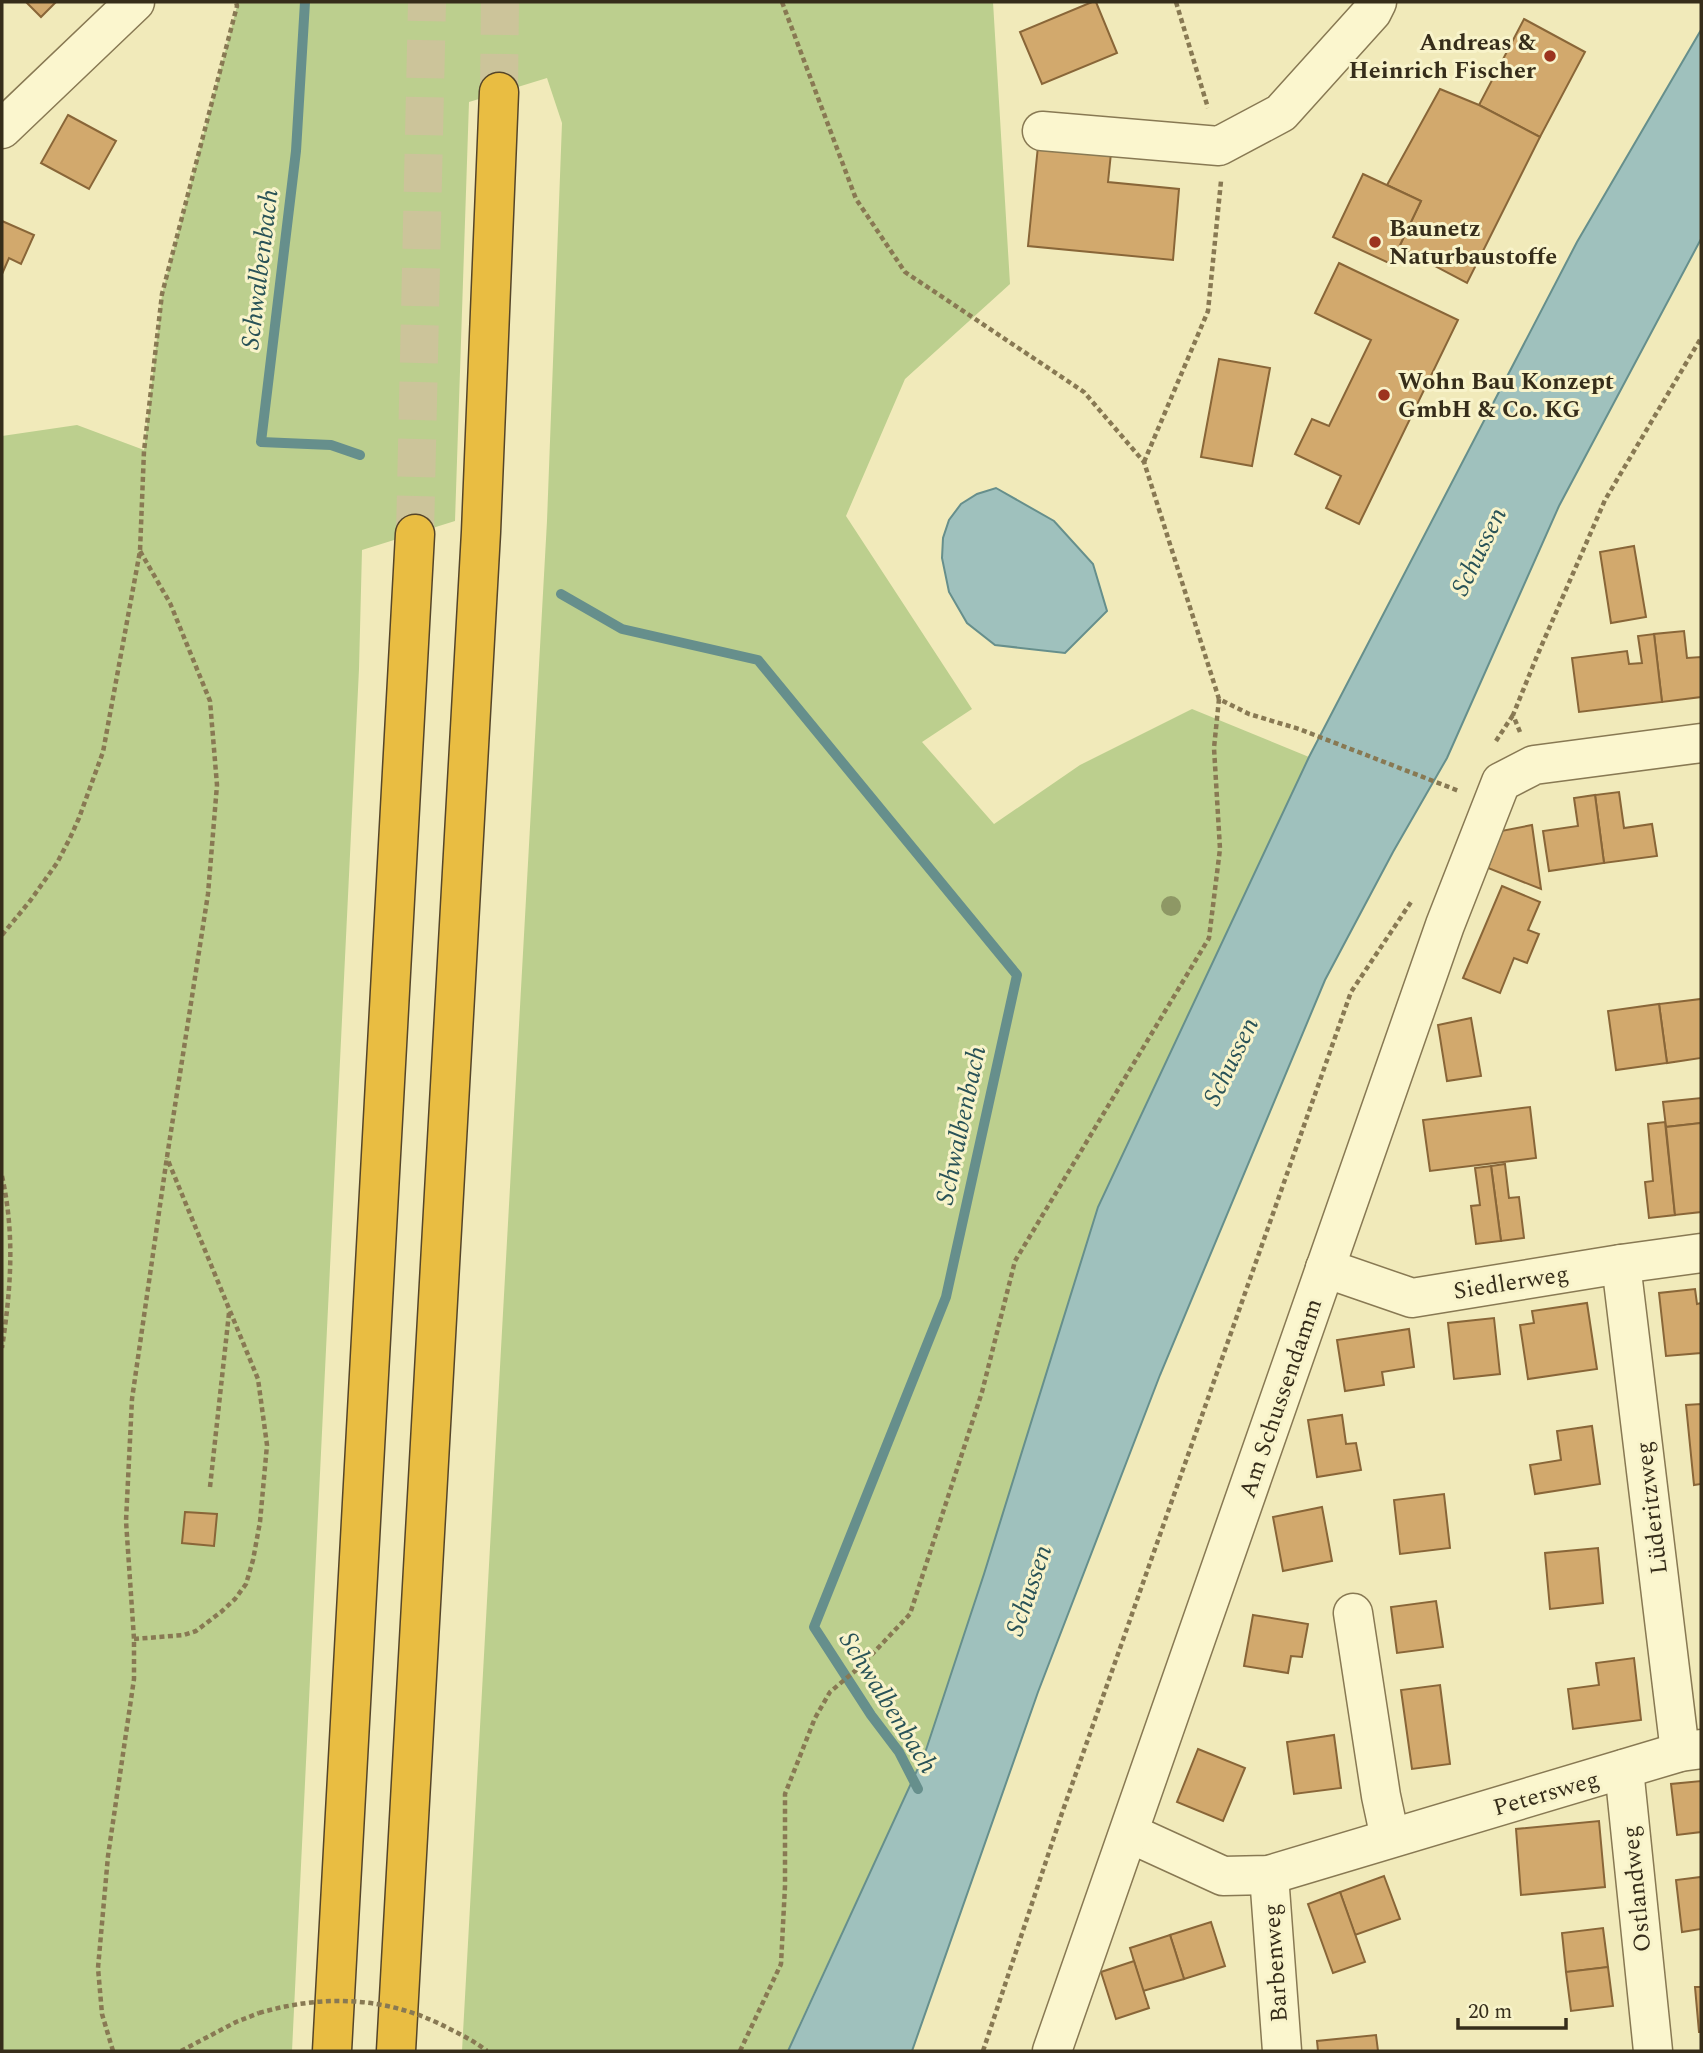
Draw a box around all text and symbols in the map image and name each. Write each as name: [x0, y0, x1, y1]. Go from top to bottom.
place label: Andreas & Heinrich Fischer: [1349, 25, 1537, 89]
marker: Andreas & Heinrich Fischer: [1542, 48, 1558, 64]
water label: Schwalbenbach: [230, 187, 290, 352]
place label: Baunetz Naturbaustoffe: [1389, 211, 1557, 275]
marker: Baunetz Naturbaustoffe: [1367, 234, 1383, 250]
place label: Wohn Bau Konzept GmbH & Co. KG: [1398, 364, 1614, 428]
marker: Wohn Bau Konzept GmbH & Co. KG: [1376, 387, 1392, 403]
water label: Schussen: [1440, 500, 1518, 602]
water label: Schussen: [1192, 1010, 1270, 1112]
water label: Schwalbenbach: [925, 1042, 997, 1208]
street label: Siedlerweg: [1451, 1256, 1571, 1310]
street label: Am Schussendamm: [1230, 1294, 1332, 1503]
street label: Lüderitzweg: [1626, 1439, 1678, 1576]
water label: Schussen: [995, 1539, 1063, 1641]
water label: Schwalbenbach: [828, 1624, 948, 1782]
street label: Petersweg: [1489, 1762, 1604, 1826]
street label: Ostlandweg: [1612, 1824, 1662, 1954]
street label: Barbenweg: [1254, 1902, 1298, 2023]
scale bar: [1458, 1986, 1566, 2030]
text: 20 m: [1468, 1996, 1512, 2028]

